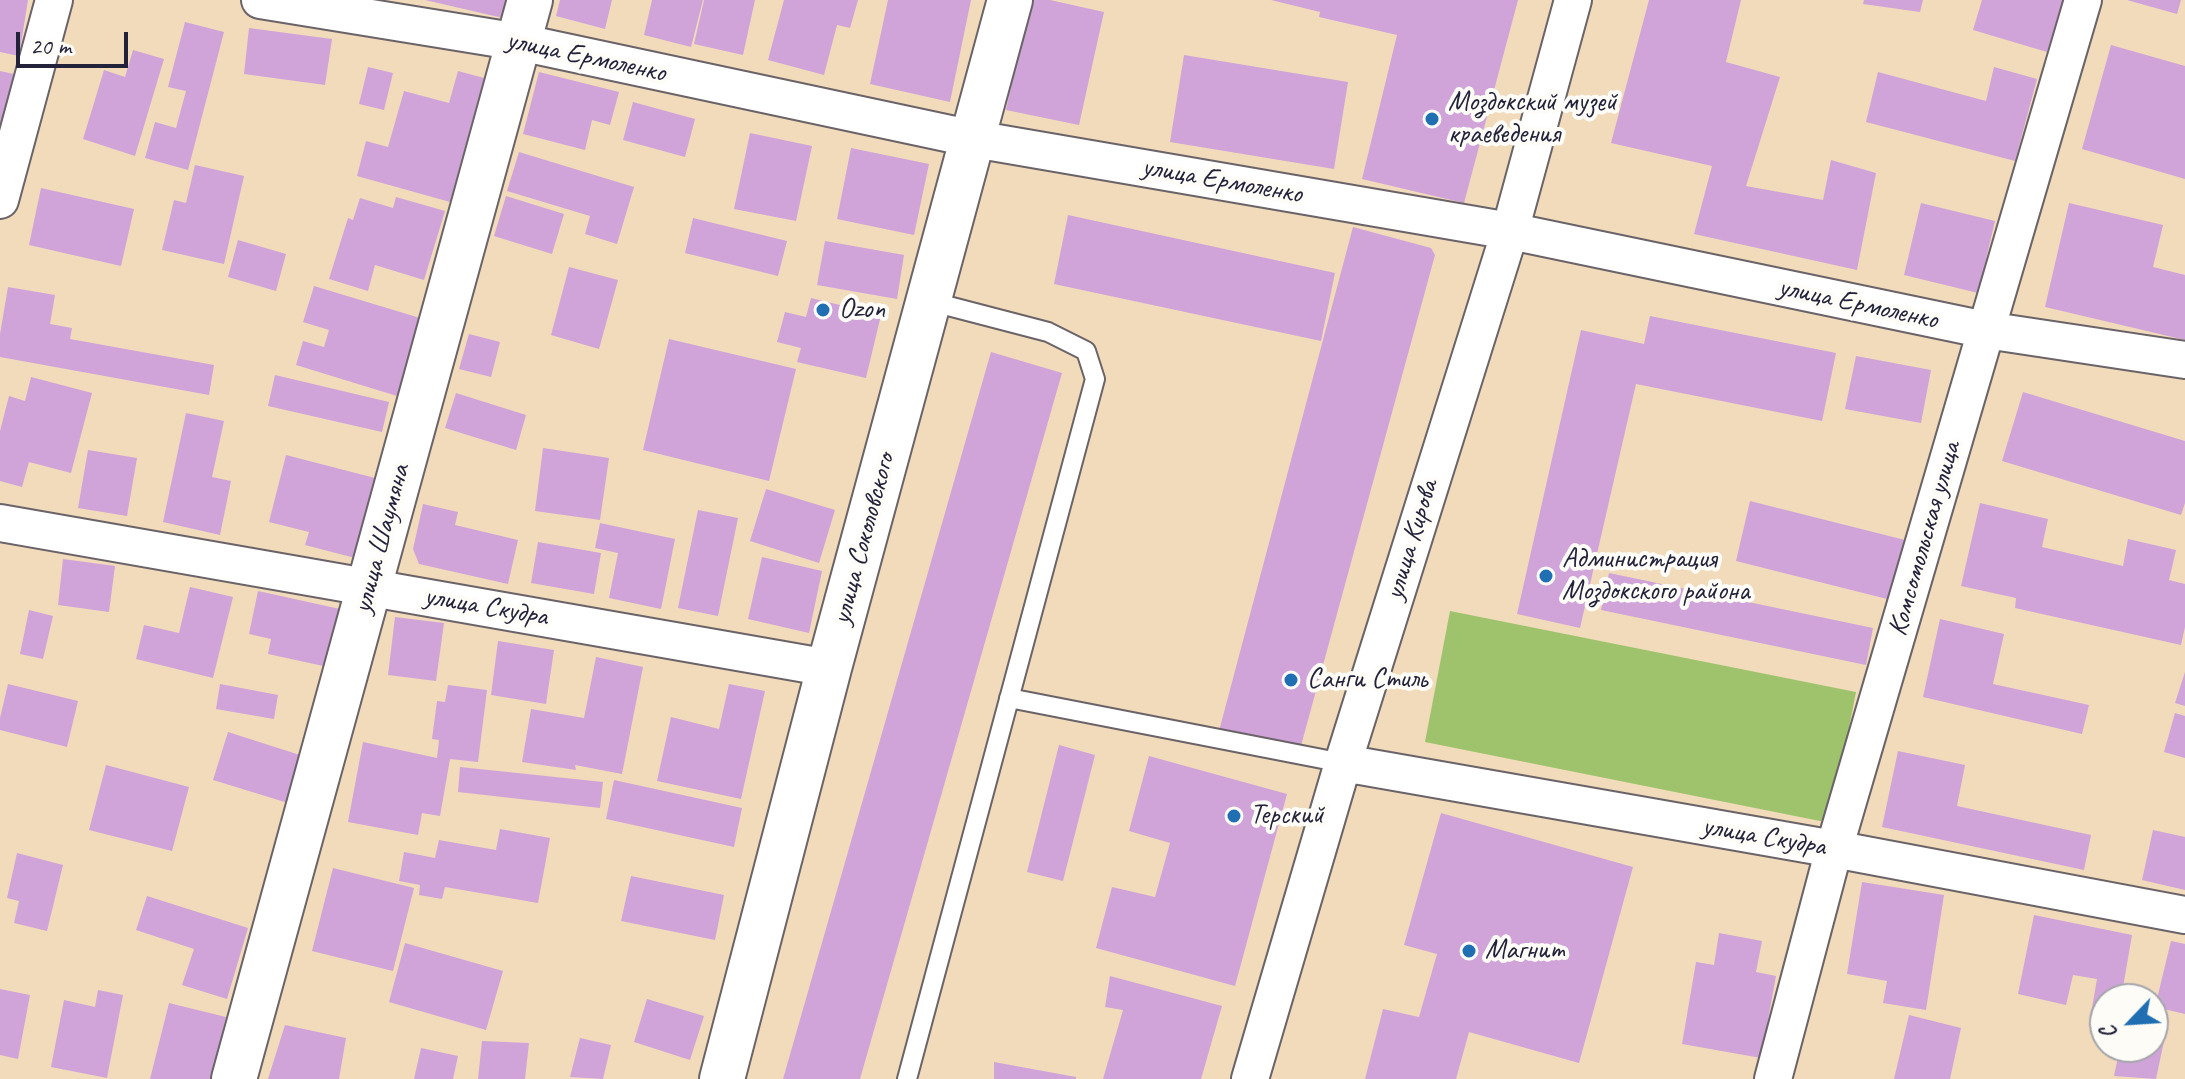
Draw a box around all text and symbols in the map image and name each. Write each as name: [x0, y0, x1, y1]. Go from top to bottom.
scale bar: [20, 16, 132, 66]
street label: улица Ермоленко: [503, 24, 669, 90]
text: 20 m: [30, 31, 71, 61]
place label: Моздокский музей краеведения: [1448, 86, 1617, 152]
marker: Моздокский музей краеведения: [1423, 110, 1441, 128]
street label: улица Ермоленко: [1139, 150, 1305, 212]
street label: улица Ермоленко: [1775, 271, 1941, 337]
place label: Ozon: [839, 293, 885, 327]
marker: Ozon: [814, 301, 832, 319]
street label: Комсомольская улица: [1881, 438, 1969, 640]
street label: улица Соколовского: [825, 450, 903, 628]
street label: улица Шаумяна: [346, 461, 418, 617]
street label: улица Кирова: [1378, 476, 1446, 604]
place label: Администрация Моздокского района: [1562, 543, 1750, 609]
marker: Администрация Моздокского района: [1537, 567, 1555, 585]
street label: улица Скудра: [422, 580, 550, 634]
place label: Санги Стиль: [1307, 663, 1427, 697]
marker: Санги Стиль: [1282, 671, 1300, 689]
place label: Терский: [1250, 799, 1324, 833]
marker: Терский: [1225, 807, 1243, 825]
street label: улица Скудра: [1700, 810, 1828, 864]
place label: Магнит: [1485, 934, 1565, 968]
marker: Магнит: [1460, 942, 1478, 960]
north arrow: [2089, 983, 2169, 1063]
text: С: [2094, 1021, 2124, 1043]

